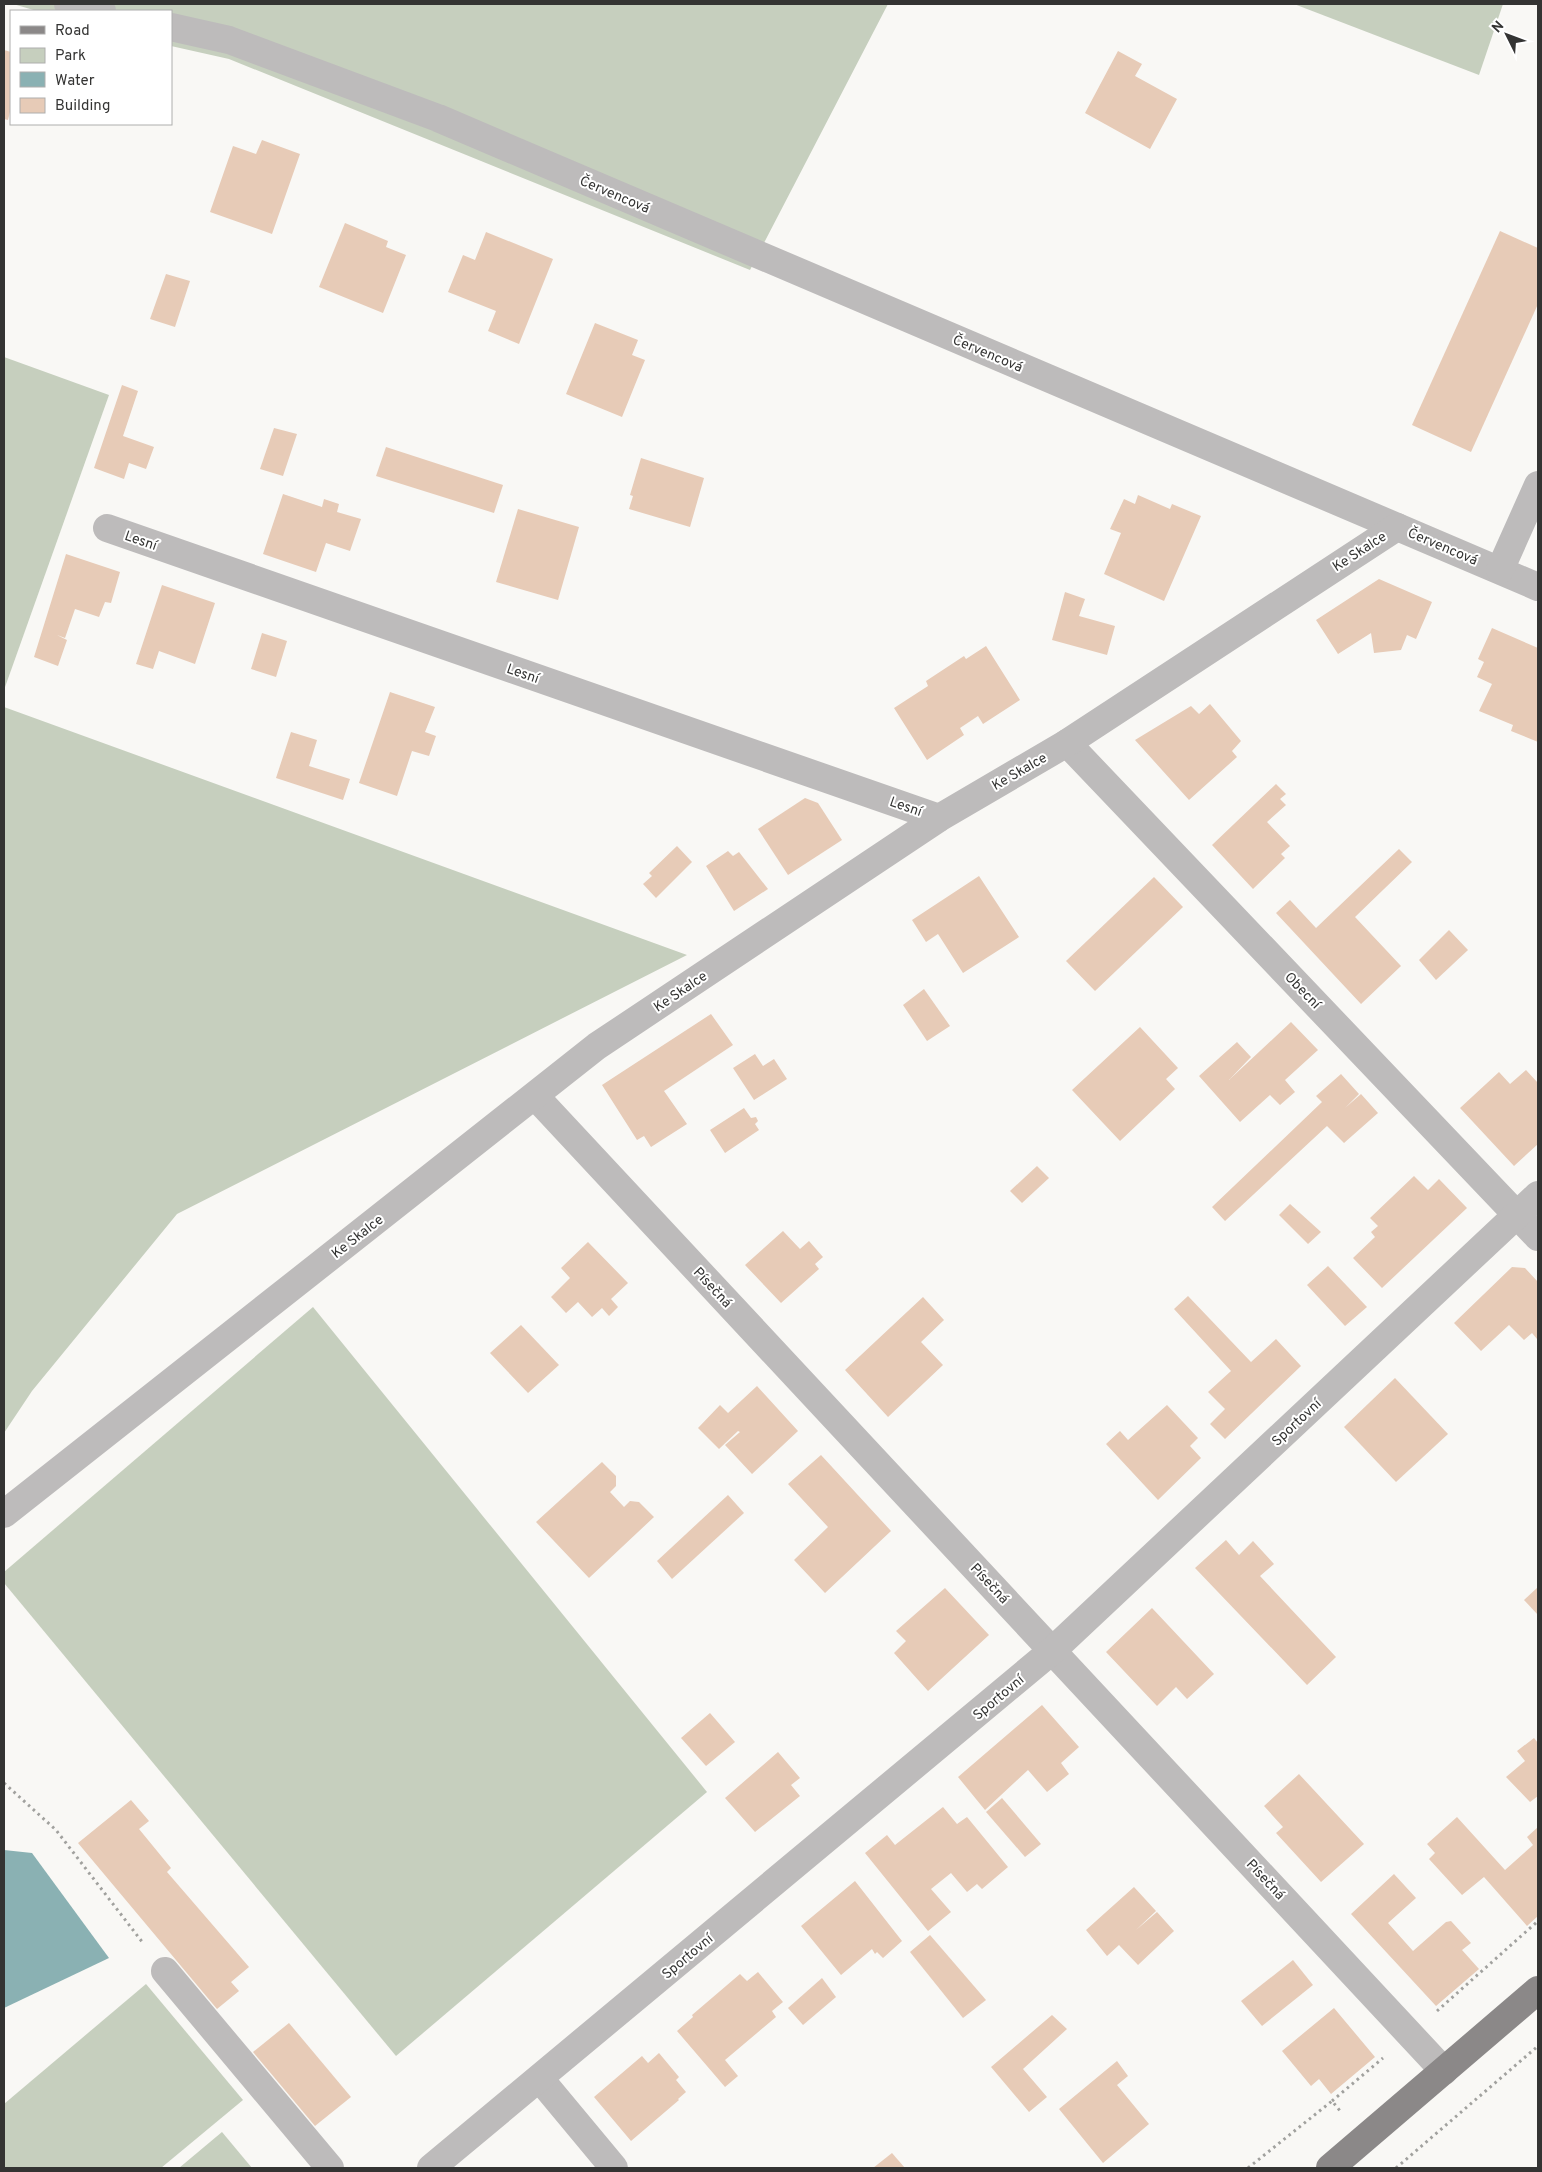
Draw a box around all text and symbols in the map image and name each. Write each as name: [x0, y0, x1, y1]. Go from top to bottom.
legend: [10, 10, 172, 125]
north arrow: [1482, 10, 1532, 60]
text: N: [1489, 18, 1508, 37]
text: Road: [55, 22, 90, 41]
text: Park: [55, 47, 86, 66]
text: Water: [55, 72, 95, 91]
text: Building: [55, 97, 110, 116]
street label: Červencová: [577, 172, 652, 218]
street label: Červencová: [950, 331, 1025, 377]
street label: Červencová: [1405, 524, 1480, 570]
street label: Lesní: [122, 528, 160, 555]
street label: Ke Skalce: [1330, 529, 1390, 576]
street label: Lesní: [504, 661, 542, 688]
street label: Ke Skalce: [989, 750, 1050, 795]
street label: Lesní: [887, 794, 925, 821]
street label: Ke Skalce: [651, 968, 711, 1016]
street label: Obecní: [1280, 969, 1325, 1014]
street label: Ke Skalce: [329, 1212, 387, 1263]
street label: Písečná: [689, 1264, 735, 1312]
street label: Sportovní: [1269, 1395, 1326, 1450]
street label: Písečná: [966, 1560, 1012, 1608]
street label: Sportovní: [970, 1671, 1029, 1724]
street label: Písečná: [1242, 1856, 1288, 1904]
street label: Sportovní: [659, 1930, 718, 1983]

